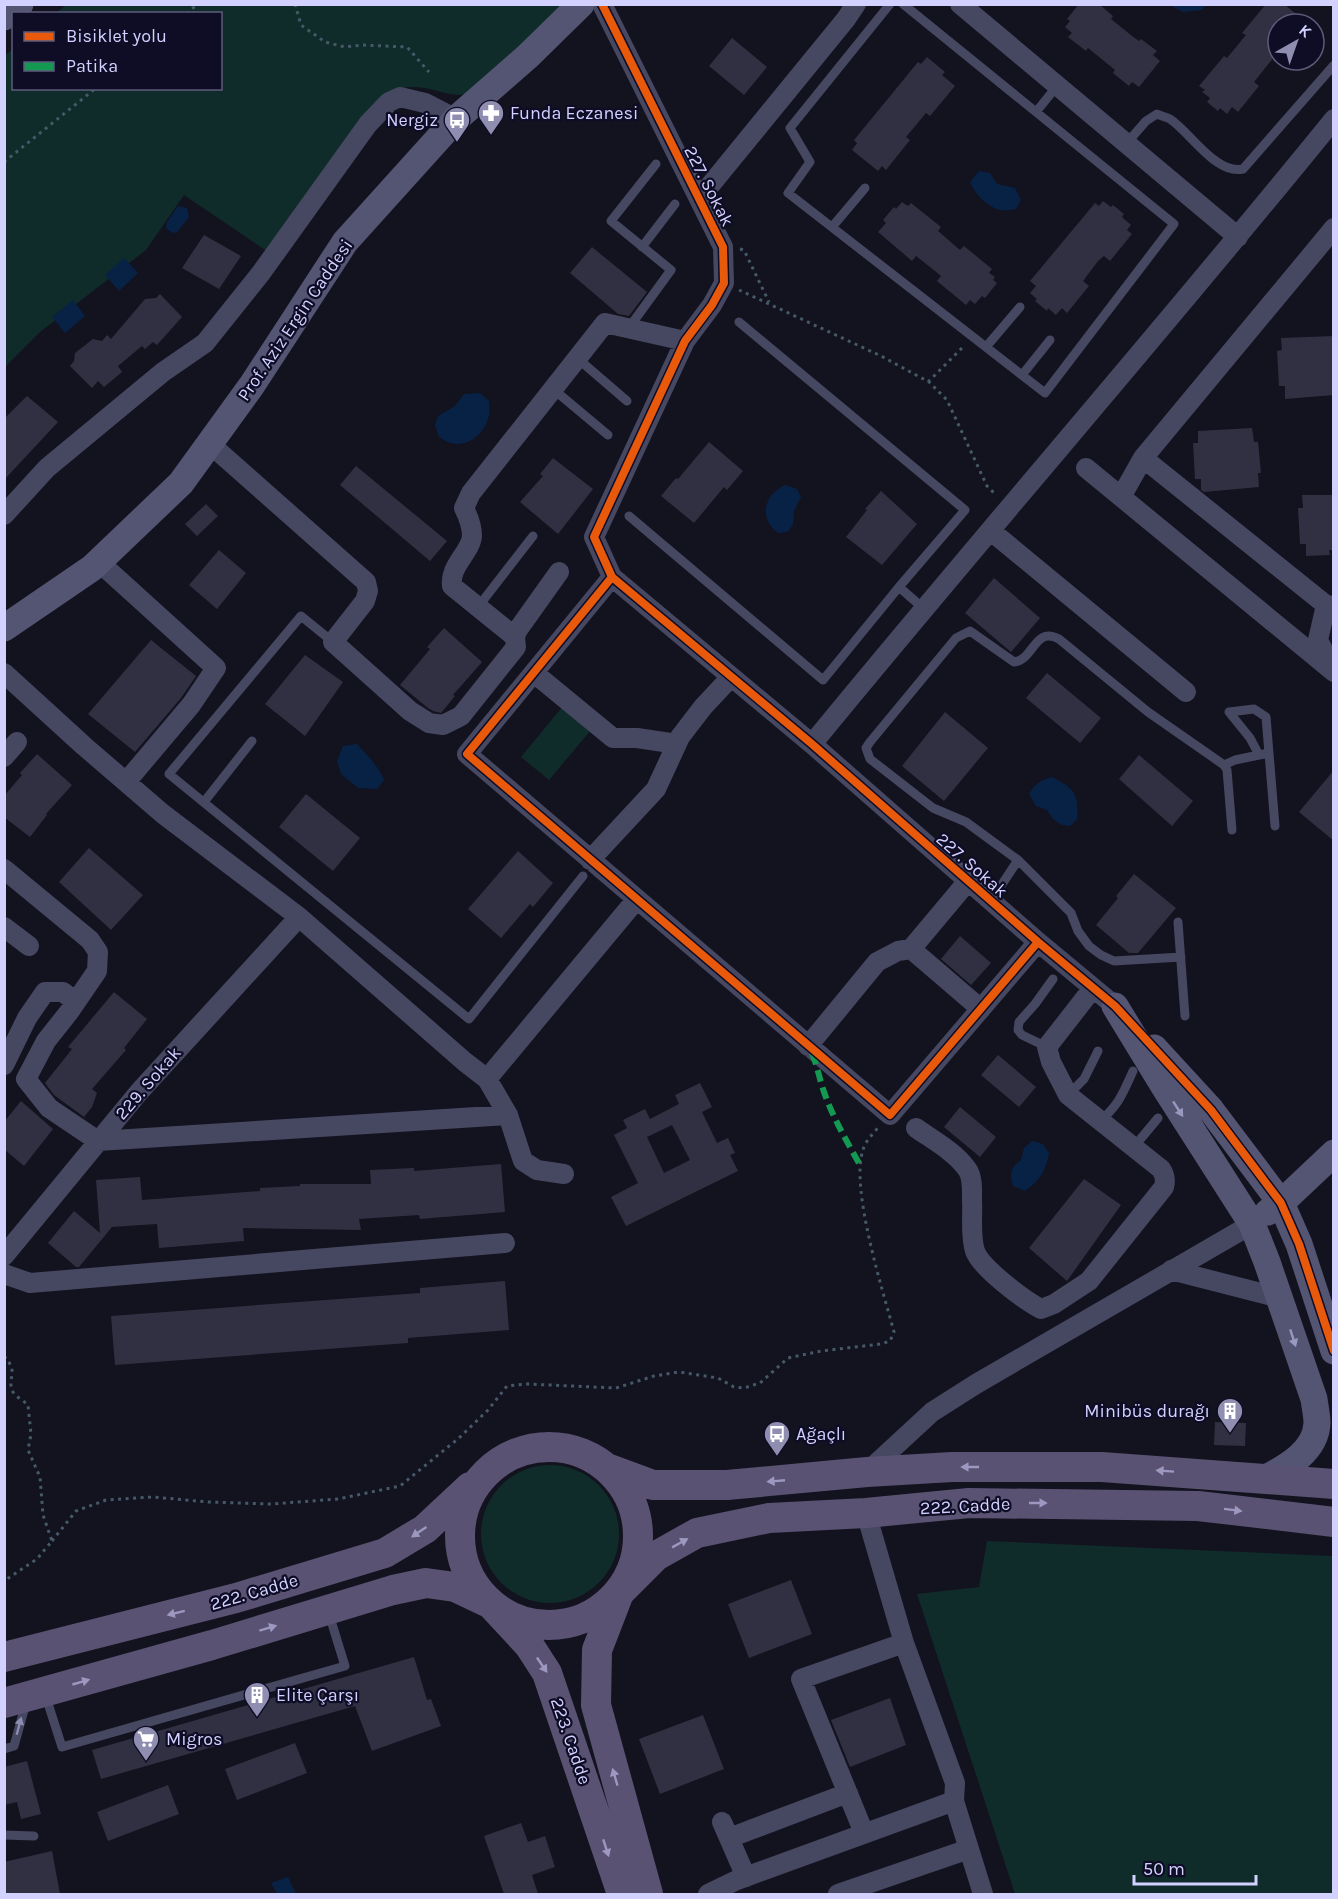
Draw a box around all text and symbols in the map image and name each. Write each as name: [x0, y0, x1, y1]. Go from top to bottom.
legend: [12, 12, 222, 90]
north arrow: [1266, 12, 1326, 72]
text: K: [1295, 20, 1316, 42]
text: Bisiklet yolu: [66, 25, 167, 47]
text: Patika: [66, 55, 118, 77]
pharmacy icon: Funda Eczanesi: [476, 98, 506, 136]
place label: Funda Eczanesi: [510, 102, 638, 124]
bus stop icon: Nergiz: [442, 105, 472, 143]
place label: Nergiz: [386, 109, 438, 131]
street label: 227. Sokak: [679, 142, 739, 230]
street label: Prof. Aziz Ergin Caddesi: [233, 235, 357, 405]
street label: 227. Sokak: [932, 828, 1012, 902]
street label: 229. Sokak: [110, 1042, 186, 1124]
one-way arrow: [1172, 1101, 1183, 1117]
one-way arrow: [1289, 1329, 1299, 1347]
building icon: Minibüs durağı: [1215, 1396, 1245, 1434]
place label: Minibüs durağı: [1084, 1400, 1210, 1422]
bus stop icon: Ağaçlı: [762, 1419, 792, 1457]
place label: Ağaçlı: [796, 1423, 846, 1445]
one-way arrow: [961, 1462, 980, 1472]
one-way arrow: [1156, 1467, 1175, 1476]
one-way arrow: [766, 1476, 785, 1486]
street label: 222. Cadde: [919, 1493, 1011, 1519]
one-way arrow: [1028, 1498, 1047, 1508]
one-way arrow: [1223, 1506, 1242, 1515]
one-way arrow: [411, 1526, 428, 1537]
one-way arrow: [671, 1538, 688, 1548]
street label: 222. Cadde: [208, 1569, 300, 1615]
one-way arrow: [167, 1609, 186, 1619]
one-way arrow: [259, 1623, 277, 1632]
one-way arrow: [536, 1657, 547, 1673]
one-way arrow: [72, 1676, 90, 1686]
building icon: Elite Çarşı: [242, 1680, 272, 1718]
place label: Elite Çarşı: [276, 1684, 359, 1706]
street label: 223. Cadde: [546, 1695, 596, 1787]
one-way arrow: [15, 1717, 25, 1736]
supermarket icon: Migros: [131, 1724, 161, 1762]
place label: Migros: [166, 1728, 223, 1750]
one-way arrow: [610, 1768, 619, 1786]
one-way arrow: [602, 1839, 612, 1857]
scale bar: [1134, 1848, 1256, 1886]
text: 50 m: [1143, 1858, 1185, 1880]

